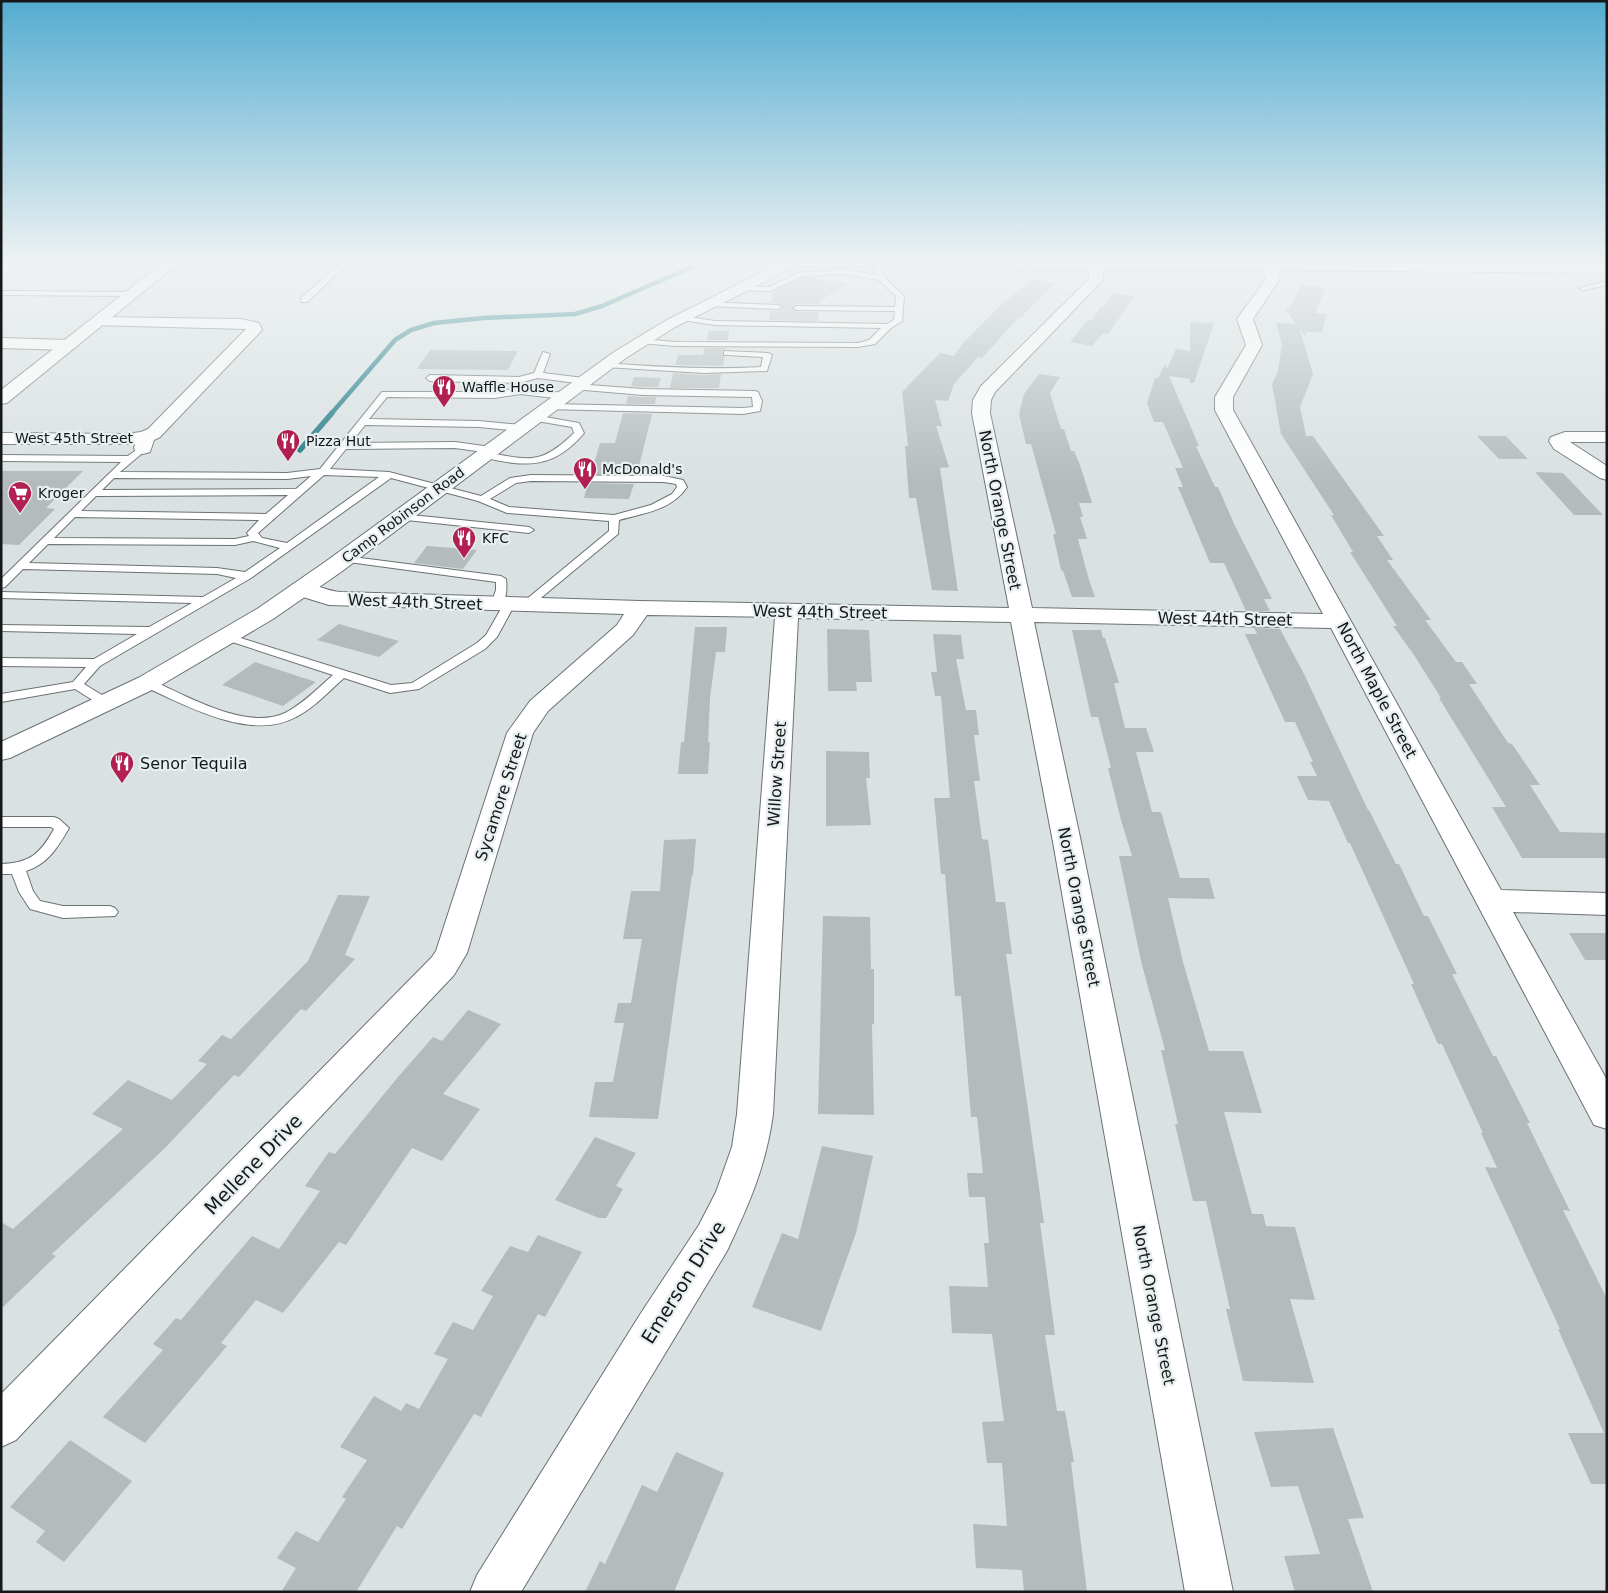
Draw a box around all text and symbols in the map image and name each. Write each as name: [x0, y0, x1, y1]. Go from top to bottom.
restaurant icon: Waffle House: [431, 374, 457, 408]
place label: Waffle House: [462, 379, 554, 395]
restaurant icon: Pizza Hut: [275, 428, 301, 462]
street label: North Orange Street: [975, 428, 1025, 592]
street label: West 45th Street: [15, 430, 134, 446]
place label: Pizza Hut: [306, 433, 371, 449]
restaurant icon: McDonald's: [572, 456, 598, 490]
place label: McDonald's: [602, 461, 683, 477]
street label: Camp Robinson Road: [339, 464, 467, 566]
supermarket icon: Kroger: [7, 480, 33, 514]
place label: Kroger: [38, 485, 85, 501]
restaurant icon: KFC: [451, 525, 477, 559]
place label: KFC: [482, 530, 509, 546]
street label: West 44th Street: [347, 590, 483, 614]
street label: West 44th Street: [752, 601, 888, 623]
street label: West 44th Street: [1157, 608, 1293, 630]
street label: North Maple Street: [1333, 619, 1421, 761]
street label: Willow Street: [764, 721, 790, 827]
street label: Sycamore Street: [471, 731, 531, 863]
restaurant icon: Senor Tequila: [109, 750, 135, 784]
place label: Senor Tequila: [140, 754, 247, 773]
street label: North Orange Street: [1054, 825, 1104, 989]
street label: Mellene Drive: [200, 1109, 306, 1219]
street label: Emerson Drive: [637, 1217, 729, 1347]
street label: North Orange Street: [1129, 1223, 1179, 1387]

